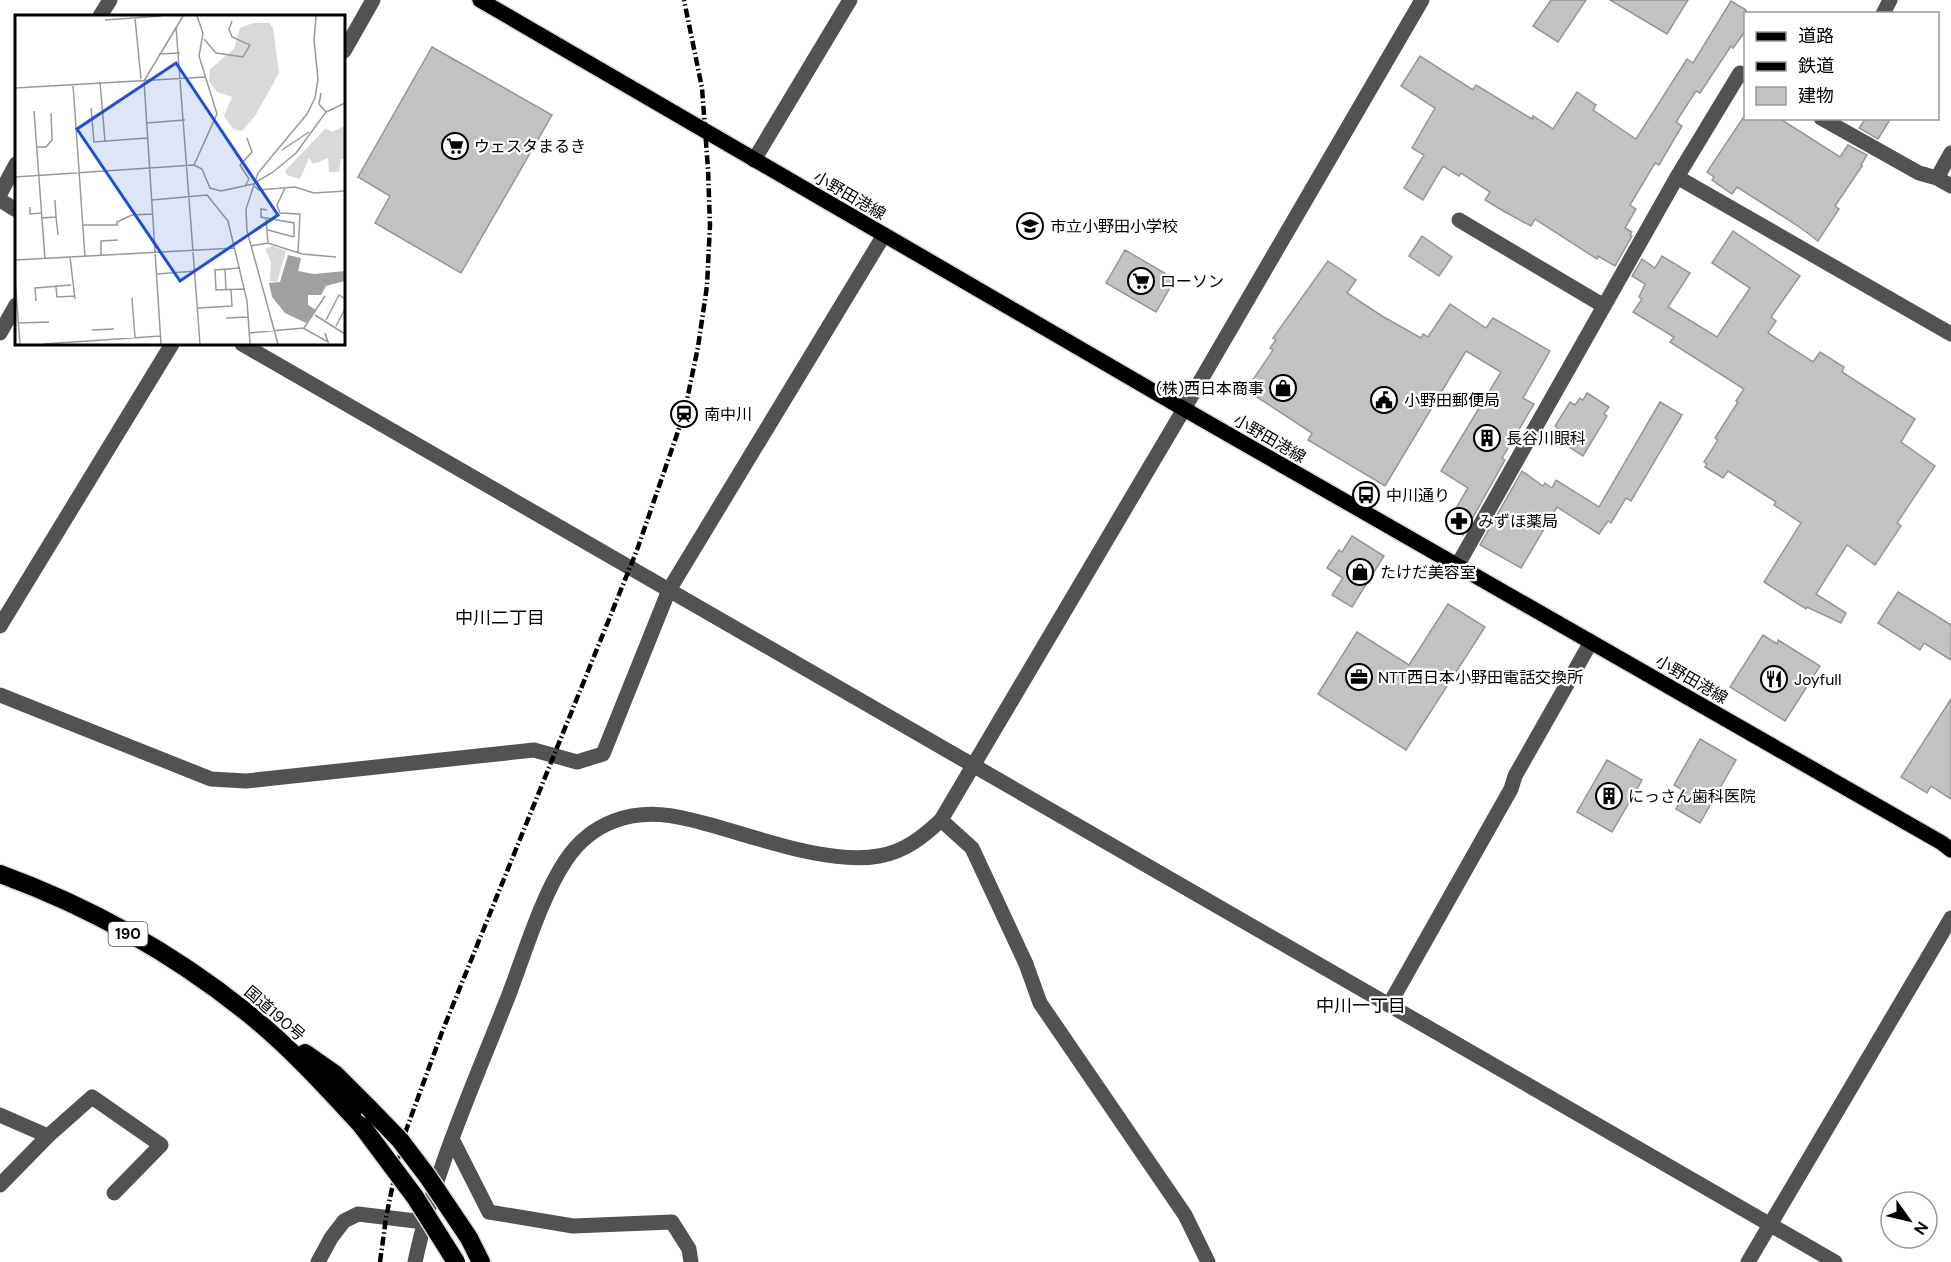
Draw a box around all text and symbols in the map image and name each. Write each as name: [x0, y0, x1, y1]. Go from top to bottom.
legend: [1744, 12, 1939, 120]
inset map: [15, 15, 345, 345]
text: 道路: [1798, 24, 1834, 48]
text: 鉄道: [1798, 54, 1834, 78]
text: 建物: [1798, 84, 1834, 108]
supermarket icon: ウェスタまるき: [440, 131, 470, 161]
place label: ウェスタまるき: [474, 136, 586, 157]
street label: 小野田港線: [810, 166, 890, 225]
school or university icon: 市立小野田小学校: [1015, 211, 1045, 241]
place label: 市立小野田小学校: [1050, 216, 1178, 237]
supermarket icon: ローソン: [1126, 266, 1156, 296]
place label: ローソン: [1160, 271, 1224, 292]
shop icon: (株)西日本商事: [1268, 373, 1298, 403]
place label: (株)西日本商事: [1156, 378, 1264, 399]
public building icon: 小野田郵便局: [1369, 385, 1399, 415]
place label: 小野田郵便局: [1404, 390, 1500, 411]
station icon: 南中川: [669, 399, 699, 429]
place label: 南中川: [704, 404, 752, 425]
street label: 小野田港線: [1230, 409, 1310, 468]
building icon: 長谷川眼科: [1472, 423, 1502, 453]
place label: 長谷川眼科: [1506, 428, 1586, 449]
bus stop icon: 中川通り: [1351, 480, 1381, 510]
place label: 中川通り: [1386, 485, 1450, 506]
pharmacy icon: みずほ薬局: [1444, 506, 1474, 536]
place label: みずほ薬局: [1478, 511, 1558, 532]
shop icon: たけだ美容室: [1345, 557, 1375, 587]
place label: たけだ美容室: [1380, 562, 1476, 583]
district label: 中川二丁目: [455, 606, 545, 630]
street label: 小野田港線: [1652, 650, 1732, 709]
office icon: NTT西日本小野田電話交換所: [1344, 662, 1374, 692]
restaurant icon: Joyfull: [1759, 664, 1789, 694]
place label: NTT西日本小野田電話交換所: [1378, 667, 1583, 688]
place label: Joyfull: [1794, 669, 1842, 690]
building icon: にっさん歯科医院: [1594, 781, 1624, 811]
place label: にっさん歯科医院: [1628, 786, 1756, 807]
road number: 190: [108, 922, 148, 946]
street label: 国道190号: [240, 981, 309, 1046]
district label: 中川一丁目: [1316, 994, 1406, 1018]
north arrow: [1879, 1190, 1939, 1250]
text: N: [1909, 1217, 1933, 1239]

